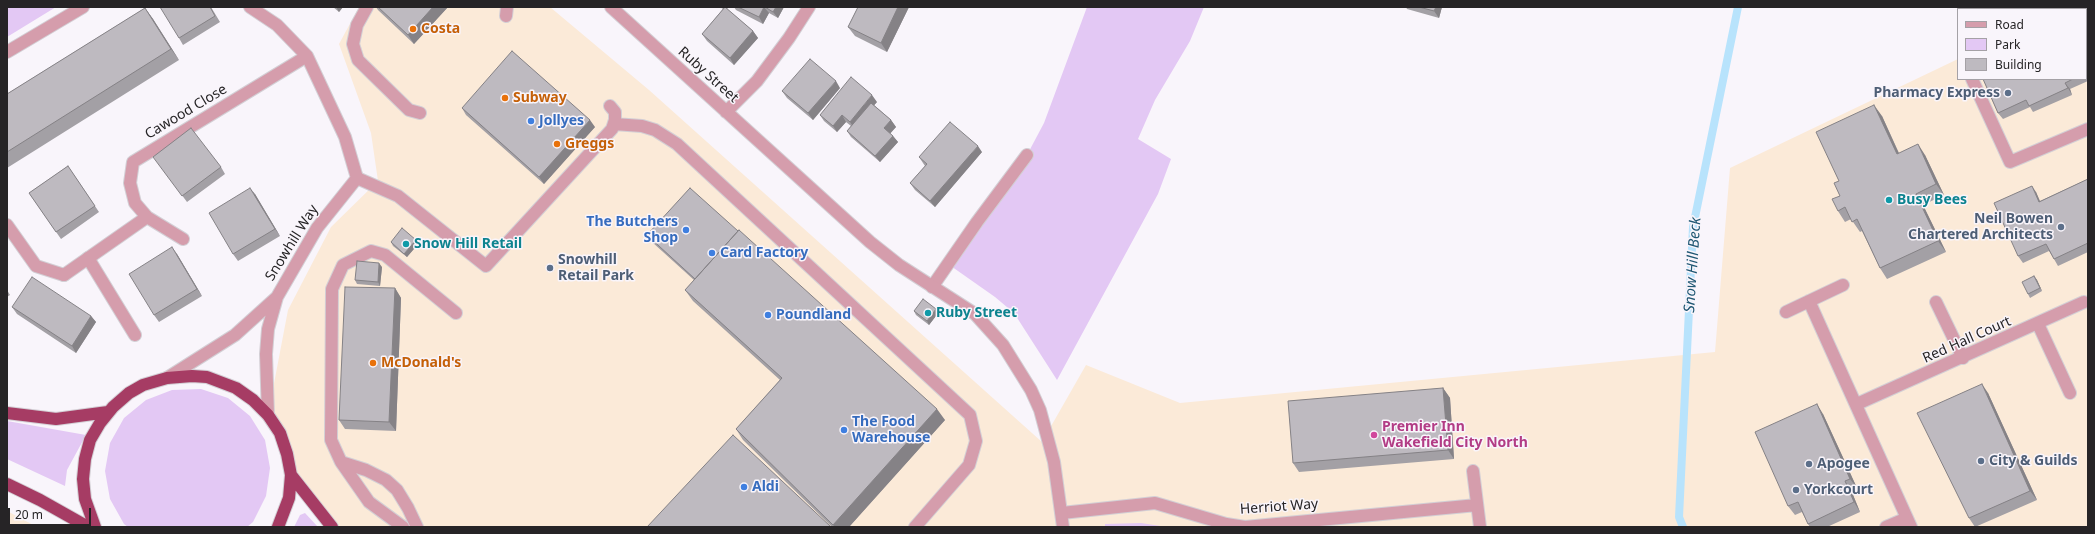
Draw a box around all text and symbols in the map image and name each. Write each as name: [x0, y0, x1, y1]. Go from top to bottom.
legend: [1957, 8, 2087, 80]
text: Road: [1995, 16, 2024, 33]
place label: Costa: [421, 21, 460, 37]
marker: Costa: [408, 24, 418, 34]
text: Park: [1995, 36, 2020, 53]
street label: Ruby Street: [674, 43, 742, 107]
text: Building: [1995, 56, 2042, 73]
street label: Cawood Close: [142, 81, 230, 143]
place label: Pharmacy Express: [1873, 85, 2000, 101]
marker: Pharmacy Express: [2003, 88, 2013, 98]
place label: Subway: [513, 90, 567, 106]
marker: Subway: [500, 93, 510, 103]
place label: Jollyes: [539, 113, 584, 129]
marker: Jollyes: [526, 116, 536, 126]
place label: Greggs: [565, 136, 614, 152]
marker: Greggs: [552, 139, 562, 149]
place label: Busy Bees: [1897, 192, 1967, 208]
marker: Busy Bees: [1884, 195, 1894, 205]
street label: Snowhill Way: [262, 202, 322, 284]
place label: Neil Bowen Chartered Architects: [1908, 211, 2053, 244]
place label: The Butchers Shop: [586, 214, 678, 246]
water label: Snow Hill Beck: [1681, 217, 1705, 313]
marker: Neil Bowen Chartered Architects: [2056, 222, 2066, 232]
marker: The Butchers Shop: [681, 225, 691, 235]
place label: Snow Hill Retail: [414, 236, 522, 252]
marker: Snow Hill Retail: [401, 239, 411, 249]
place label: Card Factory: [720, 245, 808, 261]
marker: Card Factory: [707, 248, 717, 258]
place label: Snowhill Retail Park: [558, 252, 634, 284]
marker: Snowhill Retail Park: [545, 263, 555, 273]
place label: Ruby Street: [936, 305, 1017, 321]
place label: Poundland: [776, 307, 851, 323]
marker: Ruby Street: [923, 308, 933, 318]
marker: Poundland: [763, 310, 773, 320]
street label: Red Hall Court: [1920, 313, 2014, 367]
place label: McDonald's: [381, 355, 461, 371]
marker: McDonald's: [368, 358, 378, 368]
place label: The Food Warehouse: [852, 414, 930, 446]
place label: Premier Inn Wakefield City North: [1382, 419, 1528, 452]
marker: The Food Warehouse: [839, 425, 849, 435]
marker: Premier Inn Wakefield City North: [1369, 430, 1379, 440]
place label: City & Guilds: [1989, 453, 2077, 469]
place label: Apogee: [1817, 456, 1870, 472]
marker: City & Guilds: [1976, 456, 1986, 466]
marker: Apogee: [1804, 459, 1814, 469]
place label: Aldi: [752, 479, 779, 495]
marker: Aldi: [739, 482, 749, 492]
place label: Yorkcourt: [1804, 482, 1873, 498]
marker: Yorkcourt: [1791, 485, 1801, 495]
street label: Herriot Way: [1239, 496, 1319, 518]
scale bar: [10, 500, 93, 526]
text: 20 m: [15, 506, 43, 523]

